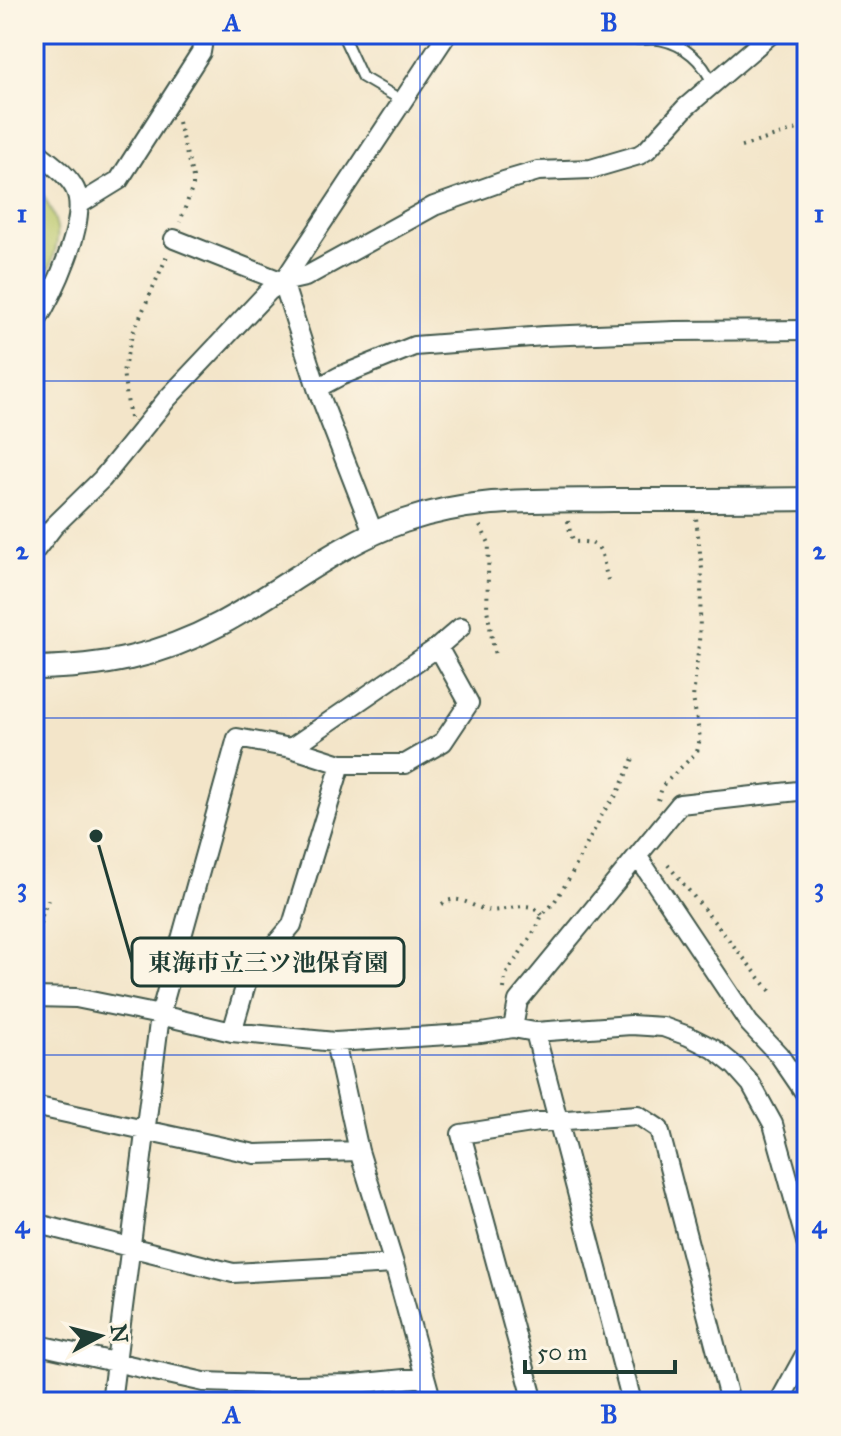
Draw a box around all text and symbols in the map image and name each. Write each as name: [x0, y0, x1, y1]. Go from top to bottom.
text: A: [221, 6, 241, 38]
text: B: [600, 6, 618, 38]
text: 1: [17, 197, 27, 229]
text: 1: [814, 197, 824, 229]
text: 2: [16, 534, 30, 566]
text: 2: [813, 534, 827, 566]
text: 3: [17, 871, 27, 903]
text: 3: [814, 871, 824, 903]
callout: 東海市立三ツ池保育園: [132, 938, 404, 986]
text: 東海市立三ツ池保育園: [148, 948, 388, 978]
text: 4: [15, 1208, 31, 1240]
text: 4: [812, 1208, 828, 1240]
north arrow: [60, 1296, 140, 1376]
text: N: [105, 1323, 134, 1345]
scale bar: [525, 1324, 675, 1374]
text: 50 m: [537, 1337, 587, 1367]
text: A: [221, 1398, 241, 1430]
text: B: [600, 1398, 618, 1430]

